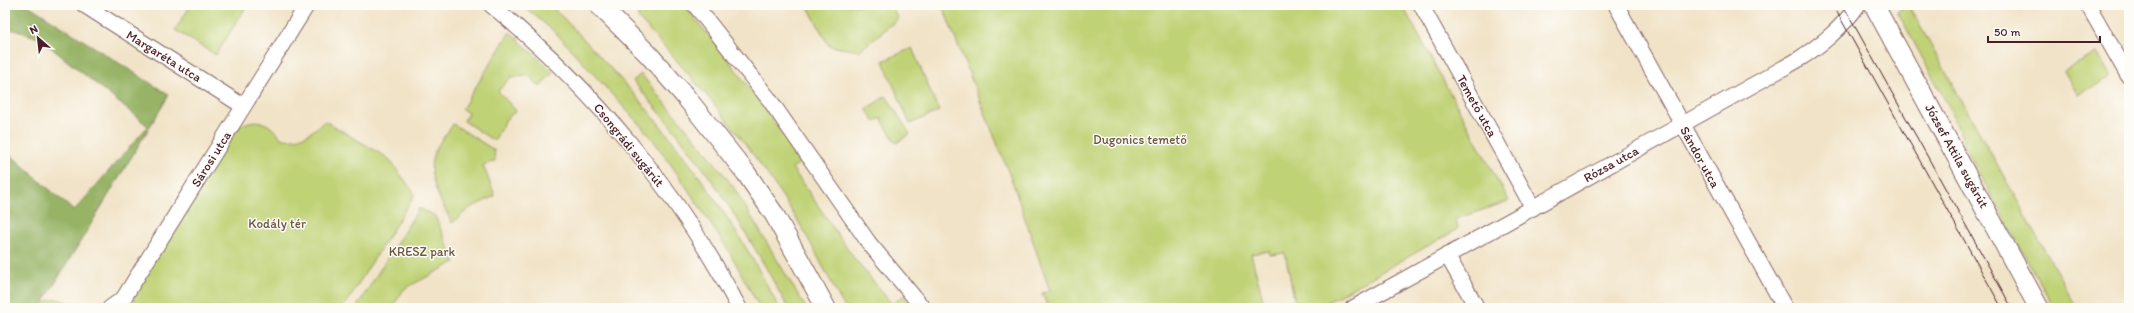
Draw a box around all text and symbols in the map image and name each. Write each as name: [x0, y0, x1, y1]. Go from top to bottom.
north arrow: [18, 18, 58, 58]
scale bar: [1988, 18, 2100, 44]
text: N: [27, 22, 40, 37]
text: 50 m: [1994, 25, 2020, 39]
street label: Margaréta utca: [124, 27, 205, 85]
street label: Temető utca: [1454, 72, 1500, 140]
street label: Csongrádi sugárút: [591, 100, 667, 190]
street label: József Attila sugárút: [1922, 101, 1992, 211]
street label: Sándor utca: [1677, 124, 1723, 190]
street label: Sárosi utca: [188, 128, 234, 190]
park label: Dugonics temető: [1093, 132, 1187, 147]
street label: Rózsa utca: [1581, 143, 1641, 185]
park label: Kodály tér: [248, 216, 306, 231]
park label: KRESZ park: [389, 244, 455, 259]

